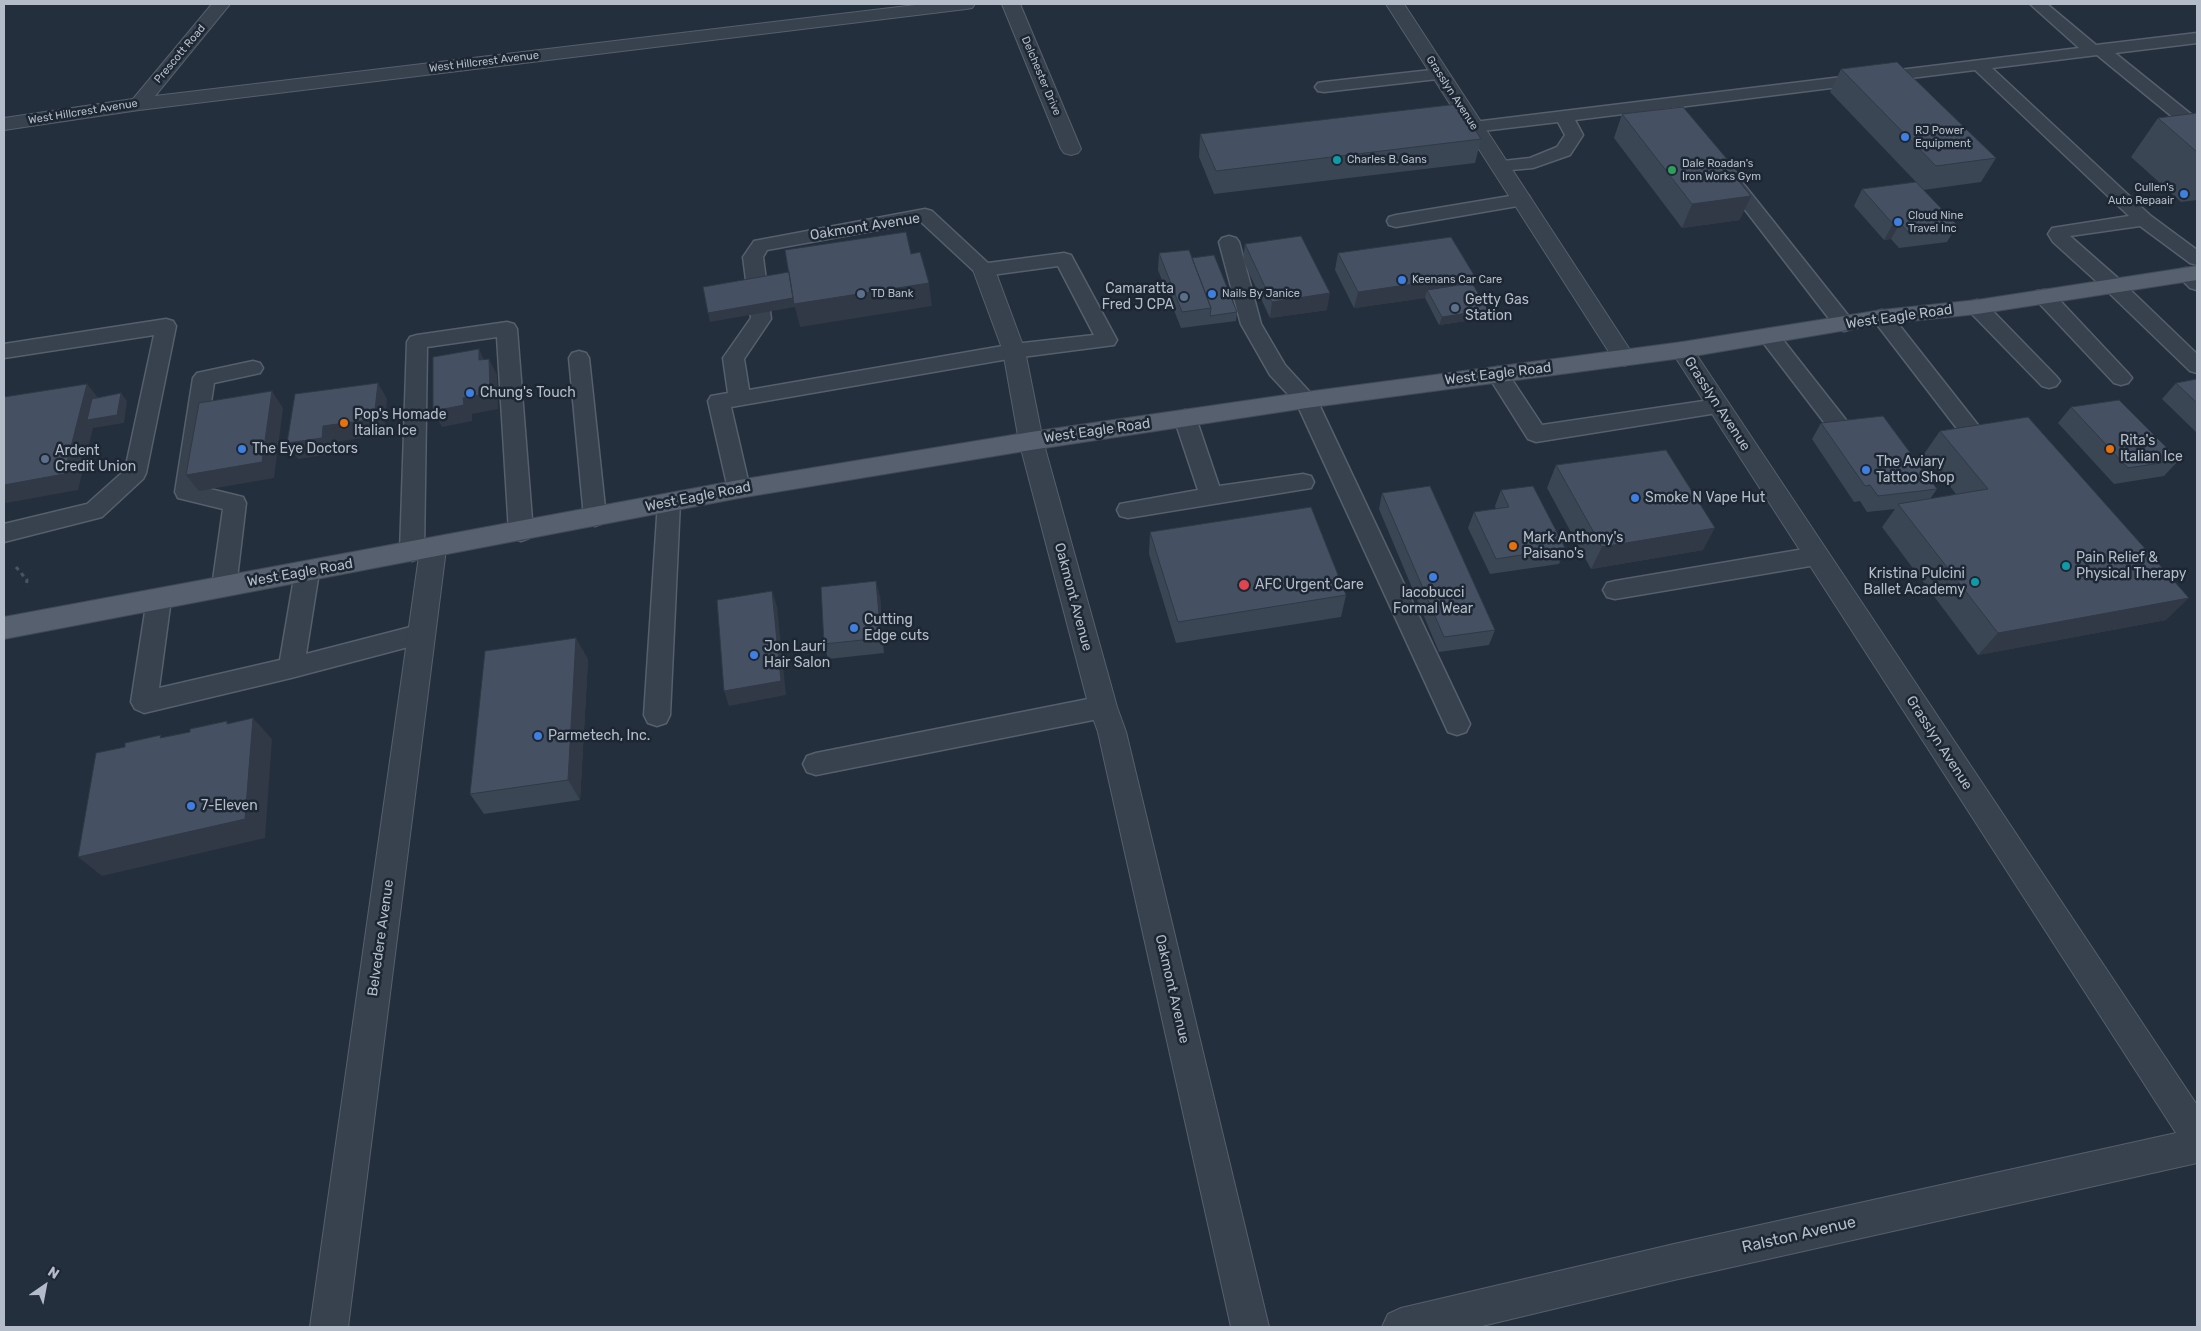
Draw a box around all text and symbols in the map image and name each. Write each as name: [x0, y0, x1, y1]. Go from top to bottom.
street label: Prescott Road: [152, 22, 208, 86]
street label: Delchester Drive: [1018, 34, 1064, 118]
street label: West Hillcrest Avenue: [428, 49, 540, 75]
street label: Grasslyn Avenue: [1423, 54, 1481, 132]
street label: West Hillcrest Avenue: [27, 97, 139, 127]
place label: RJ Power Equipment: [1915, 124, 1971, 150]
marker: RJ Power Equipment: [1899, 131, 1911, 143]
place label: Charles B. Gans: [1347, 153, 1427, 167]
marker: Charles B. Gans: [1331, 154, 1343, 166]
place label: Dale Roadan's Iron Works Gym: [1682, 157, 1761, 183]
marker: Dale Roadan's Iron Works Gym: [1666, 164, 1678, 176]
place label: Cullen's Auto Repaair: [2108, 181, 2174, 207]
marker: Cullen's Auto Repaair: [2178, 188, 2190, 200]
place label: Cloud Nine Travel Inc: [1908, 209, 1963, 235]
street label: Oakmont Avenue: [809, 210, 921, 244]
marker: Cloud Nine Travel Inc: [1892, 216, 1904, 228]
place label: Keenans Car Care: [1412, 273, 1502, 287]
marker: Keenans Car Care: [1396, 274, 1408, 286]
place label: Camaratta Fred J CPA: [1102, 281, 1174, 314]
place label: TD Bank: [871, 287, 913, 301]
place label: Nails By Janice: [1222, 287, 1300, 301]
marker: TD Bank: [855, 288, 867, 300]
marker: Nails By Janice: [1206, 288, 1218, 300]
marker: Camaratta Fred J CPA: [1178, 291, 1190, 303]
place label: Getty Gas Station: [1465, 292, 1529, 324]
street label: West Eagle Road: [1845, 301, 1953, 333]
marker: Getty Gas Station: [1449, 302, 1461, 314]
street label: Grasslyn Avenue: [1680, 354, 1754, 454]
street label: West Eagle Road: [1444, 359, 1552, 389]
place label: Chung's Touch: [480, 385, 576, 401]
marker: Chung's Touch: [464, 387, 476, 399]
place label: Pop's Homade Italian Ice: [354, 407, 446, 440]
street label: West Eagle Road: [1043, 415, 1151, 447]
marker: Pop's Homade Italian Ice: [338, 417, 350, 429]
place label: Rita's Italian Ice: [2120, 433, 2183, 466]
place label: The Eye Doctors: [252, 441, 358, 457]
place label: Ardent Credit Union: [55, 443, 136, 476]
marker: The Eye Doctors: [236, 443, 248, 455]
marker: Rita's Italian Ice: [2104, 443, 2116, 455]
marker: Ardent Credit Union: [39, 453, 51, 465]
place label: The Aviary Tattoo Shop: [1876, 454, 1955, 487]
marker: The Aviary Tattoo Shop: [1860, 464, 1872, 476]
street label: West Eagle Road: [644, 479, 752, 515]
place label: Smoke N Vape Hut: [1645, 490, 1765, 506]
marker: Smoke N Vape Hut: [1629, 492, 1641, 504]
place label: Mark Anthony's Paisano's: [1523, 530, 1623, 562]
marker: Mark Anthony's Paisano's: [1507, 540, 1519, 552]
street label: Oakmont Avenue: [1050, 541, 1096, 653]
place label: Pain Relief & Physical Therapy: [2076, 550, 2187, 582]
street label: West Eagle Road: [246, 555, 354, 591]
marker: Pain Relief & Physical Therapy: [2060, 560, 2072, 572]
place label: Kristina Pulcini Ballet Academy: [1864, 566, 1965, 598]
marker: Iacobucci Formal Wear: [1427, 571, 1439, 583]
marker: Kristina Pulcini Ballet Academy: [1969, 576, 1981, 588]
place label: AFC Urgent Care: [1255, 577, 1364, 593]
marker: AFC Urgent Care: [1237, 578, 1251, 592]
place label: Iacobucci Formal Wear: [1393, 585, 1473, 618]
place label: Cutting Edge cuts: [864, 612, 929, 644]
marker: Cutting Edge cuts: [848, 622, 860, 634]
place label: Jon Lauri Hair Salon: [764, 639, 830, 672]
marker: Jon Lauri Hair Salon: [748, 649, 760, 661]
street label: Grasslyn Avenue: [1902, 693, 1976, 793]
place label: Parmetech, Inc.: [548, 728, 650, 744]
marker: Parmetech, Inc.: [532, 730, 544, 742]
place label: 7-Eleven: [201, 798, 258, 814]
marker: 7-Eleven: [185, 800, 197, 812]
street label: Belvedere Avenue: [364, 879, 398, 997]
street label: Oakmont Avenue: [1151, 933, 1193, 1045]
street label: Ralston Avenue: [1740, 1213, 1858, 1257]
north arrow: [20, 1261, 70, 1311]
text: N: [45, 1263, 62, 1283]

